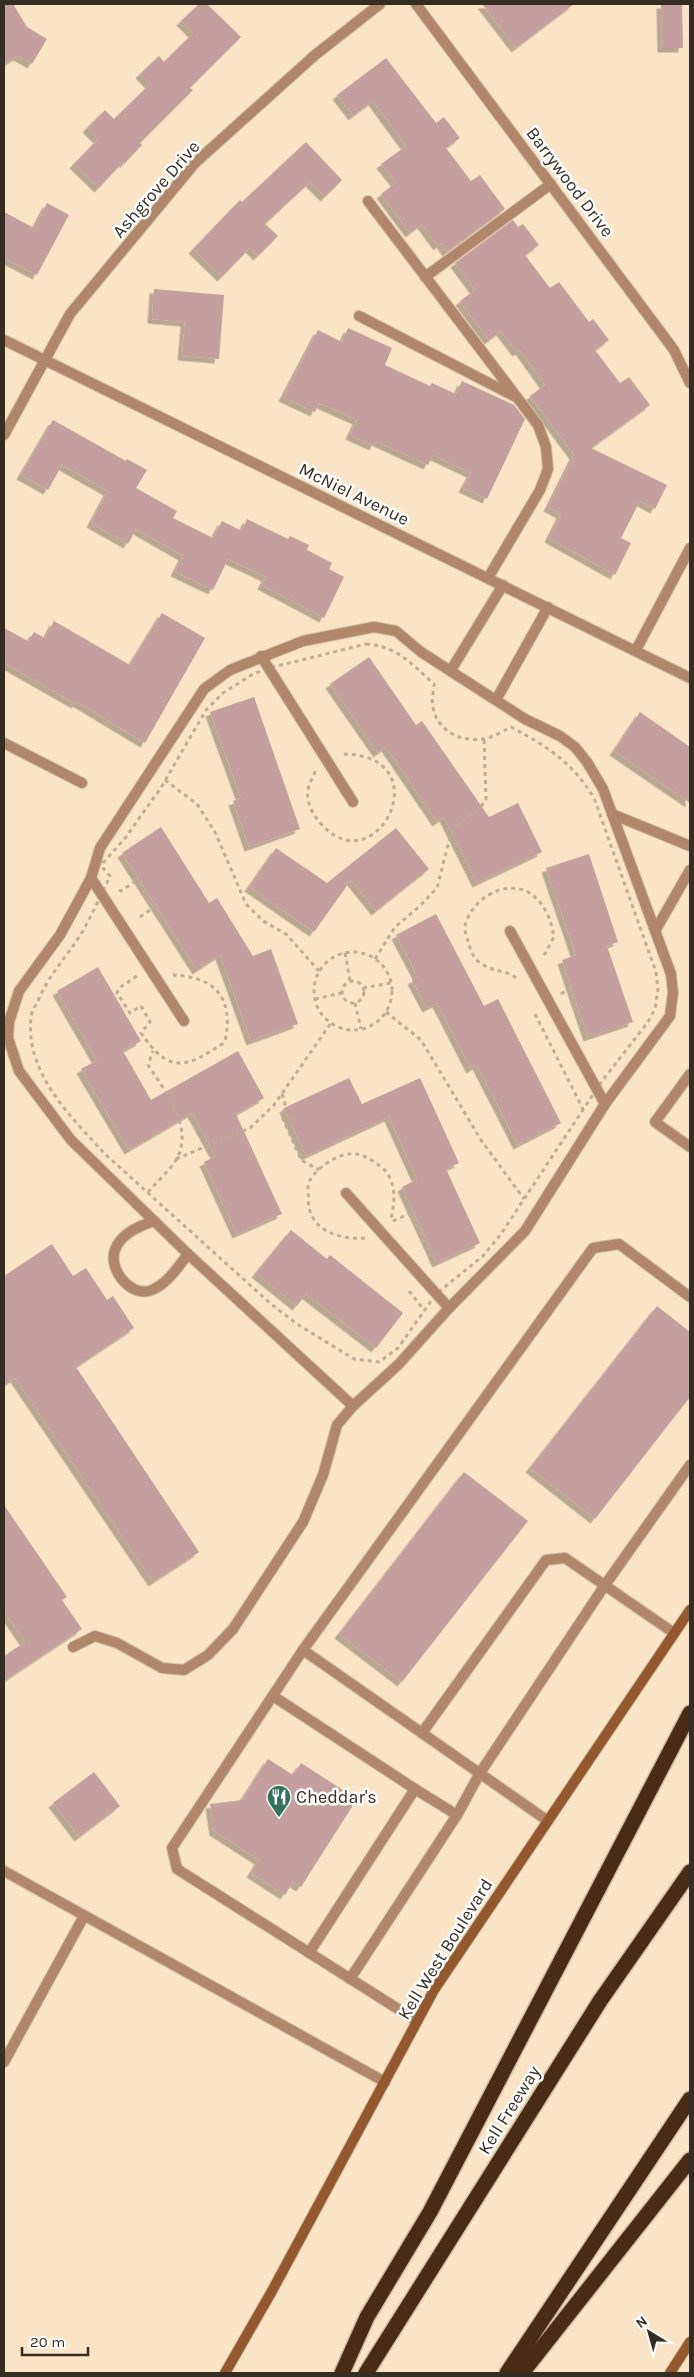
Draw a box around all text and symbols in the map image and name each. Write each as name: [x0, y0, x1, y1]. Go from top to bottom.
street label: Barrywood Drive: [521, 123, 619, 241]
street label: Ashgrove Drive: [108, 136, 204, 242]
street label: McNiel Avenue: [295, 458, 413, 530]
restaurant icon: Cheddar's: [266, 1784, 292, 1818]
place label: Cheddar's: [296, 1786, 377, 1808]
street label: Kell West Boulevard: [393, 1874, 497, 2024]
street label: Kell Freeway: [473, 2061, 545, 2158]
north arrow: [624, 2307, 674, 2357]
text: N: [632, 2312, 651, 2332]
scale bar: [22, 2324, 89, 2356]
text: 20 m: [30, 2333, 65, 2351]

